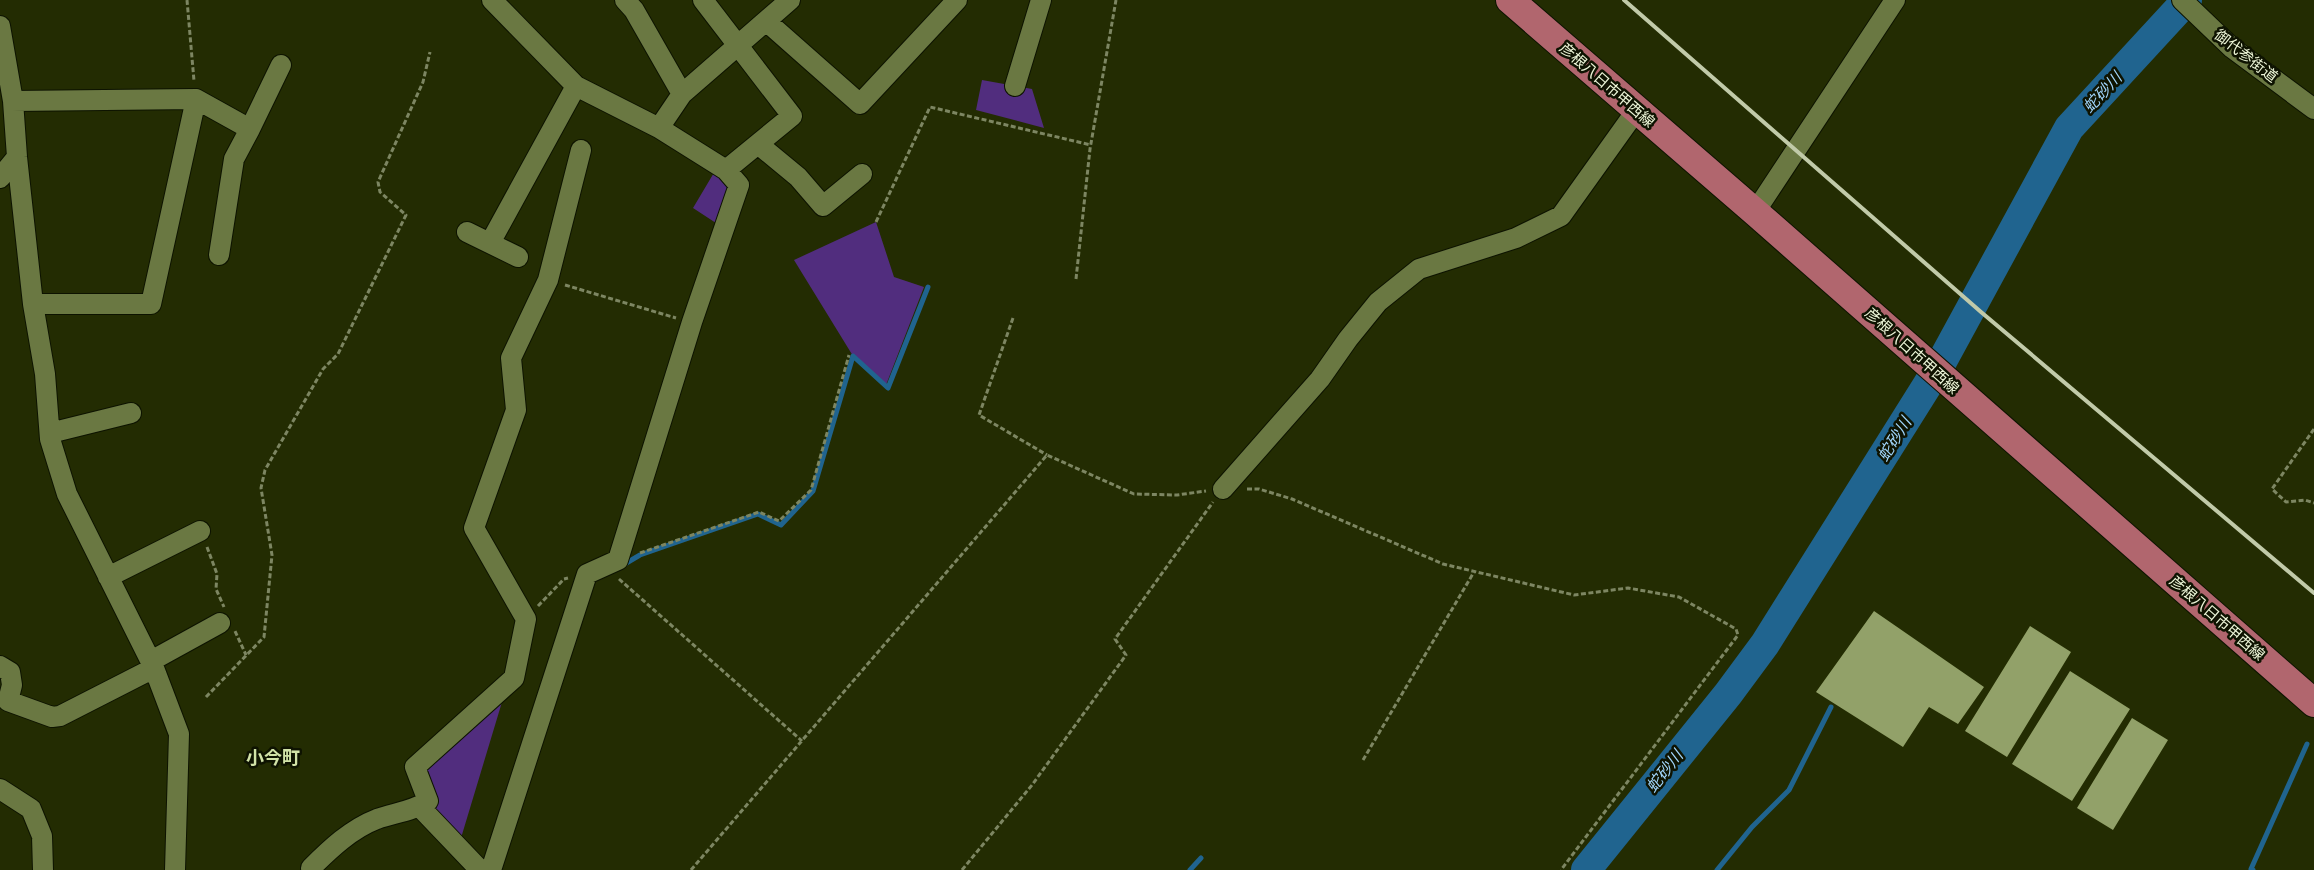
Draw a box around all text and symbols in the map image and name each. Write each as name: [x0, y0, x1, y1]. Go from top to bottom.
street label: 御代参街道: [2212, 26, 2281, 85]
street label: 彦根八日市甲西線: [1556, 39, 1658, 130]
water label: 蛇砂川: [2079, 67, 2126, 116]
street label: 彦根八日市甲西線: [1862, 304, 1963, 397]
water label: 蛇砂川: [1874, 412, 1915, 464]
street label: 彦根八日市甲西線: [2166, 572, 2268, 663]
water label: 蛇砂川: [1642, 745, 1687, 795]
district label: 小今町: [246, 747, 300, 768]

